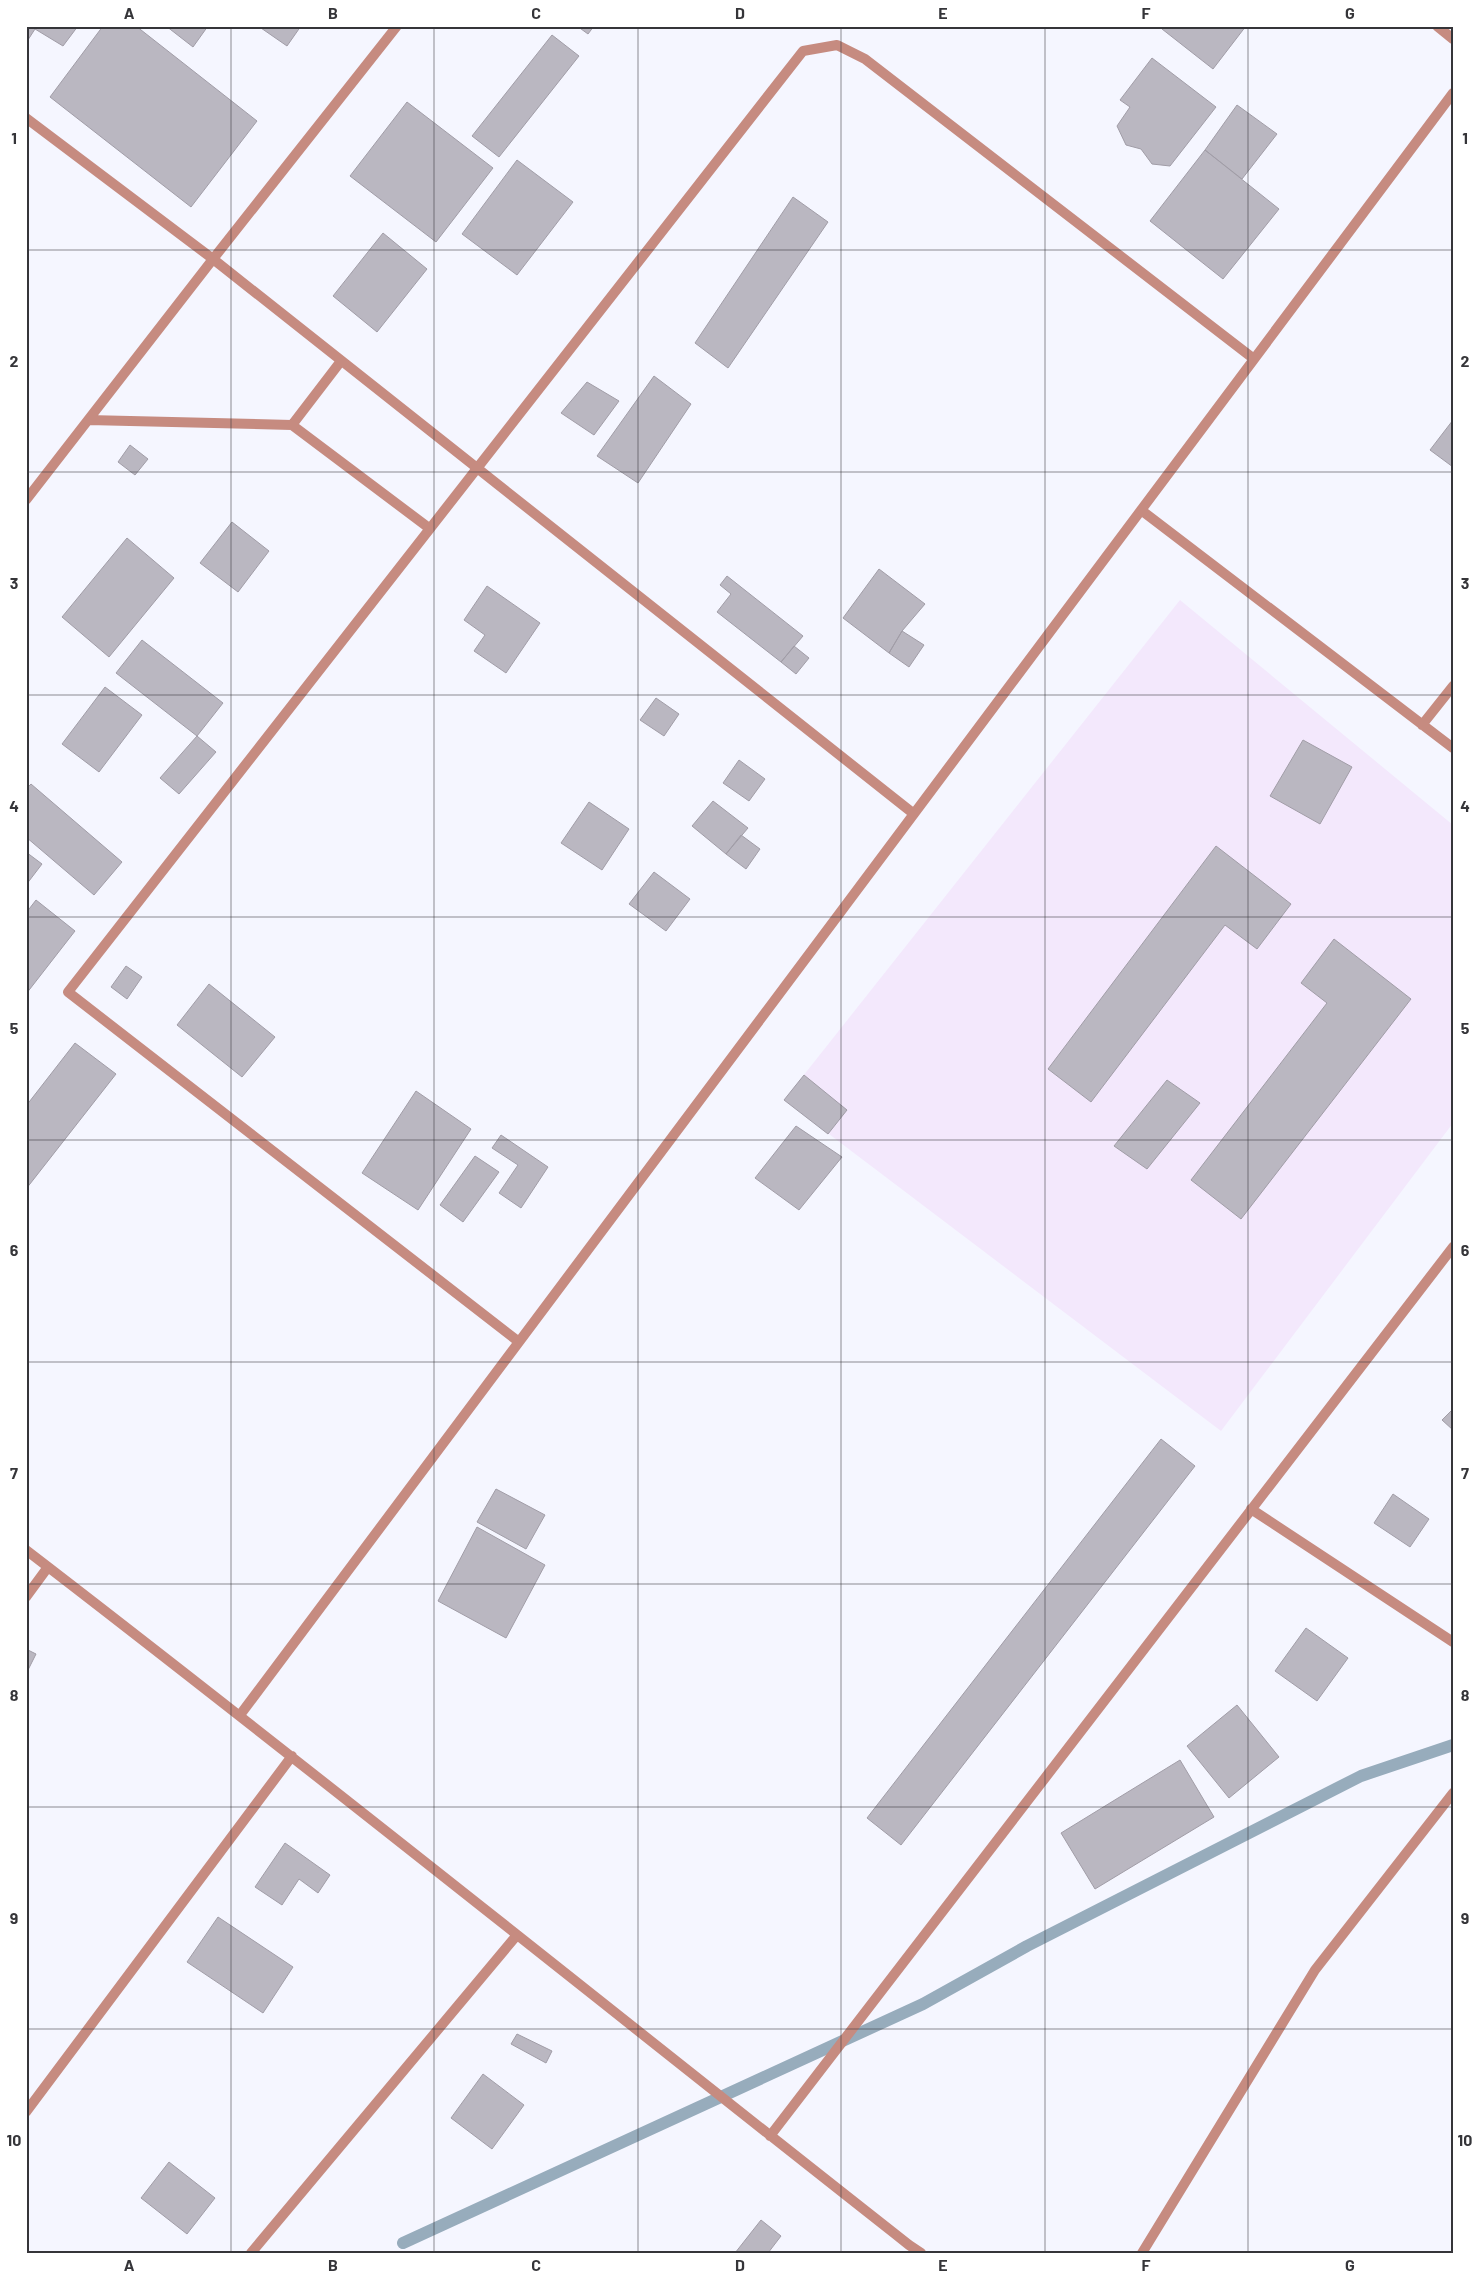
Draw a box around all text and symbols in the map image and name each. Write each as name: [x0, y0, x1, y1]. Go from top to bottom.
text: A: [124, 3, 135, 22]
text: B: [328, 3, 338, 22]
text: C: [531, 3, 541, 22]
text: D: [735, 3, 745, 22]
text: E: [938, 3, 948, 22]
text: F: [1142, 3, 1151, 22]
text: G: [1345, 3, 1355, 22]
text: 1: [11, 128, 17, 147]
text: 1: [1462, 128, 1468, 147]
text: 2: [10, 351, 19, 370]
text: 2: [1461, 351, 1470, 370]
text: 3: [10, 573, 18, 592]
text: 3: [1461, 573, 1469, 592]
text: 4: [9, 796, 19, 815]
text: 4: [1460, 796, 1470, 815]
text: 5: [10, 1018, 19, 1037]
text: 5: [1461, 1018, 1470, 1037]
text: 6: [10, 1240, 19, 1259]
text: 6: [1461, 1240, 1470, 1259]
text: 7: [10, 1463, 18, 1482]
text: 7: [1461, 1463, 1469, 1482]
text: 8: [10, 1685, 19, 1704]
text: 8: [1461, 1685, 1470, 1704]
text: 9: [10, 1908, 18, 1927]
text: 9: [1461, 1908, 1469, 1927]
text: 10: [7, 2130, 21, 2149]
text: 10: [1458, 2130, 1472, 2149]
text: A: [124, 2255, 135, 2274]
text: B: [328, 2255, 338, 2274]
text: C: [531, 2255, 541, 2274]
text: D: [735, 2255, 745, 2274]
text: E: [938, 2255, 948, 2274]
text: F: [1142, 2255, 1151, 2274]
text: G: [1345, 2255, 1355, 2274]

